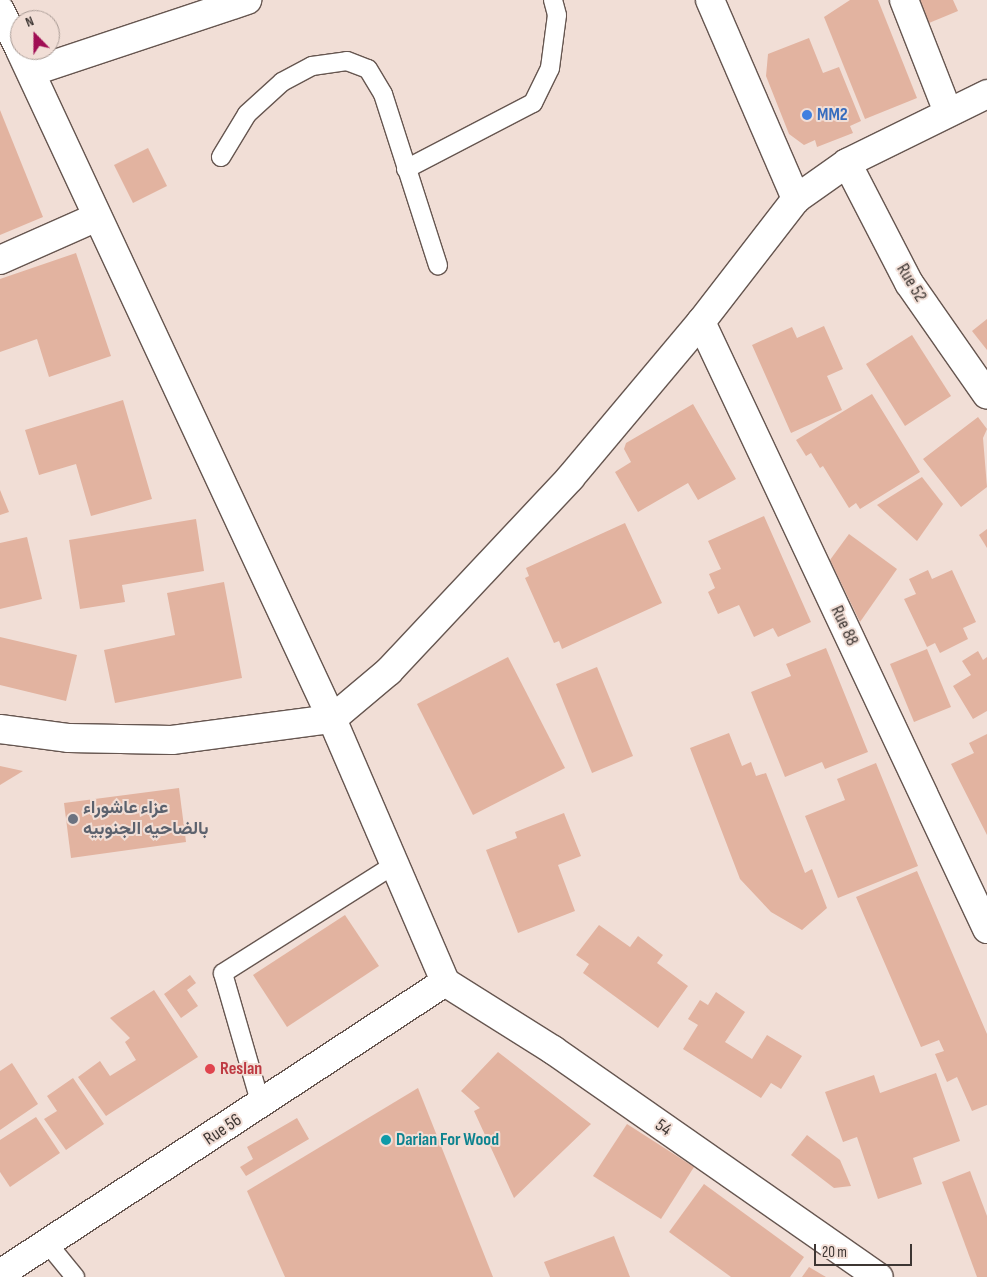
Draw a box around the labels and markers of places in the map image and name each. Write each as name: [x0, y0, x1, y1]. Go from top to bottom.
place label: MM2: [817, 104, 848, 126]
marker: MM2: [801, 109, 813, 121]
place label: عزاء عاشوراء بالضاحيه الجنوبيه: [83, 798, 209, 841]
marker: عزاء عاشوراء بالضاحيه الجنوبيه: [67, 813, 79, 825]
place label: Reslan: [220, 1058, 262, 1080]
marker: Reslan: [204, 1063, 216, 1075]
place label: Darian For Wood: [396, 1129, 499, 1151]
marker: Darian For Wood: [380, 1134, 392, 1146]

